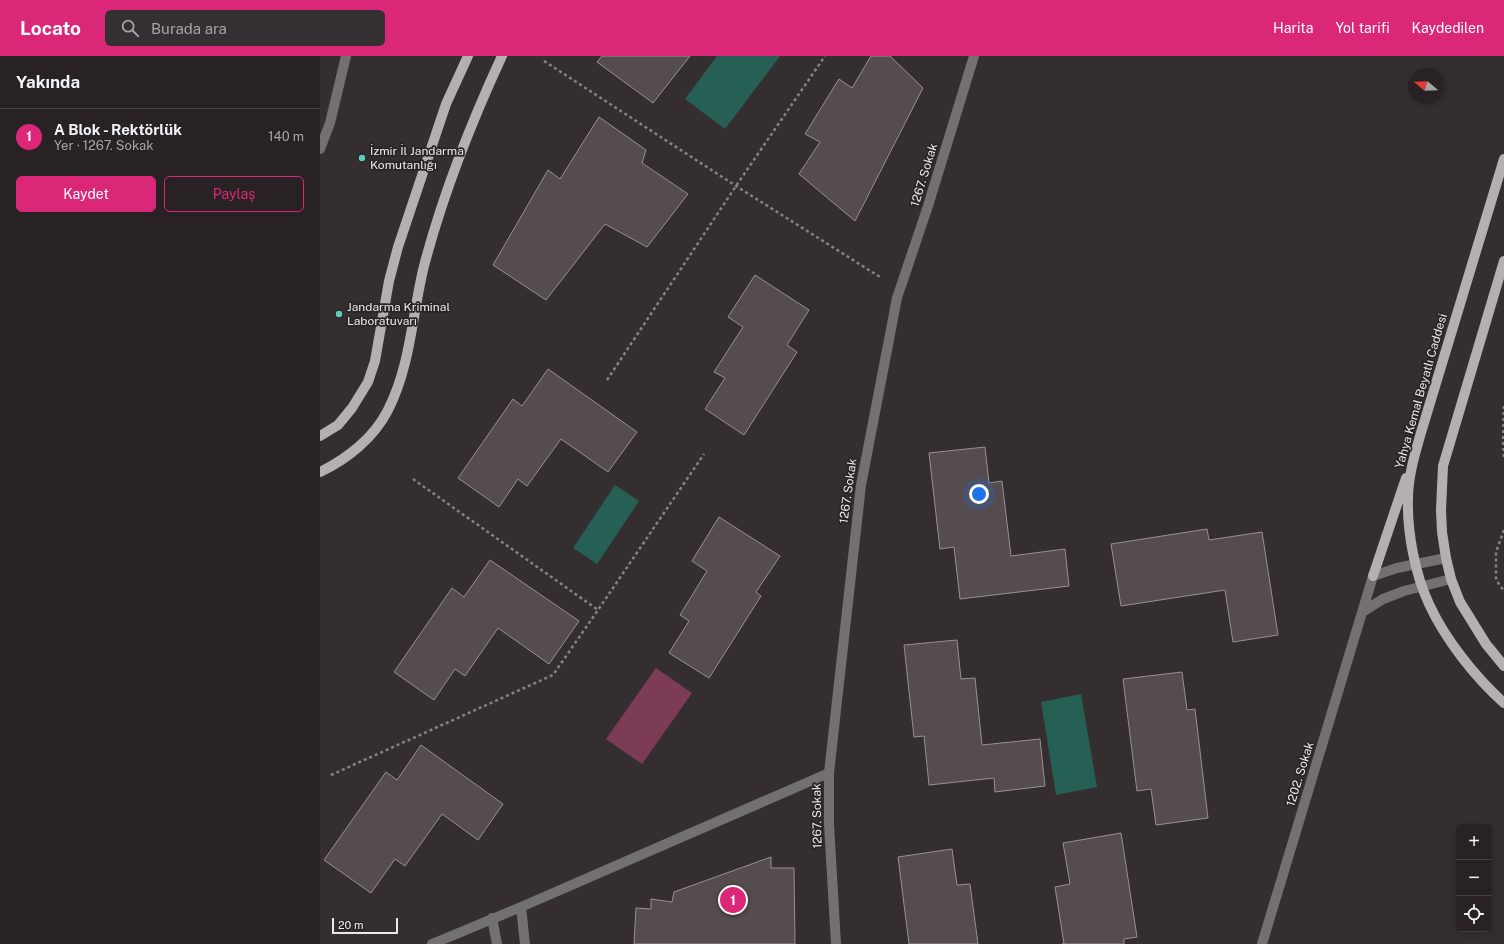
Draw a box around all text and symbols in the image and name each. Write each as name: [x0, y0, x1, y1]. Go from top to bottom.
search box: [105, 10, 385, 46]
text: Locato: [20, 17, 81, 39]
icon: search: [119, 17, 141, 39]
text: Burada ara: [151, 20, 227, 37]
text: Harita: [1273, 20, 1313, 36]
text: Yol tarifi: [1335, 20, 1390, 36]
text: Kaydedilen: [1412, 20, 1484, 36]
north arrow: [1408, 68, 1444, 104]
text: Yakında: [16, 72, 80, 92]
text: A Blok - Rektörlük: [54, 121, 182, 138]
text: 1: [26, 129, 32, 144]
text: 140 m: [268, 129, 304, 144]
text: Yer · 1267. Sokak: [54, 138, 154, 153]
street label: 1267. Sokak: [908, 141, 940, 208]
place label: İzmir İl Jandarma Komutanlığı: [370, 144, 464, 172]
marker: İzmir İl Jandarma Komutanlığı: [357, 153, 367, 163]
button: Kaydet: [16, 176, 156, 212]
button: Paylaş: [164, 176, 304, 212]
place label: Jandarma Kriminal Laboratuvarı: [347, 300, 450, 328]
marker: Jandarma Kriminal Laboratuvarı: [334, 309, 344, 319]
street label: Yahya Kemal Beyatlı Caddesi: [1392, 312, 1450, 470]
street label: 1267. Sokak: [837, 457, 860, 524]
your location: [969, 484, 989, 504]
street label: 1202. Sokak: [1284, 740, 1317, 808]
street label: 1267. Sokak: [809, 783, 825, 849]
map controls: [1456, 824, 1492, 932]
button: +: [1456, 824, 1492, 860]
button: −: [1456, 860, 1492, 896]
pin: 1: [720, 885, 746, 915]
button: locate: [1456, 896, 1492, 932]
scale bar: [332, 916, 398, 935]
text: 20 m: [338, 919, 363, 931]

